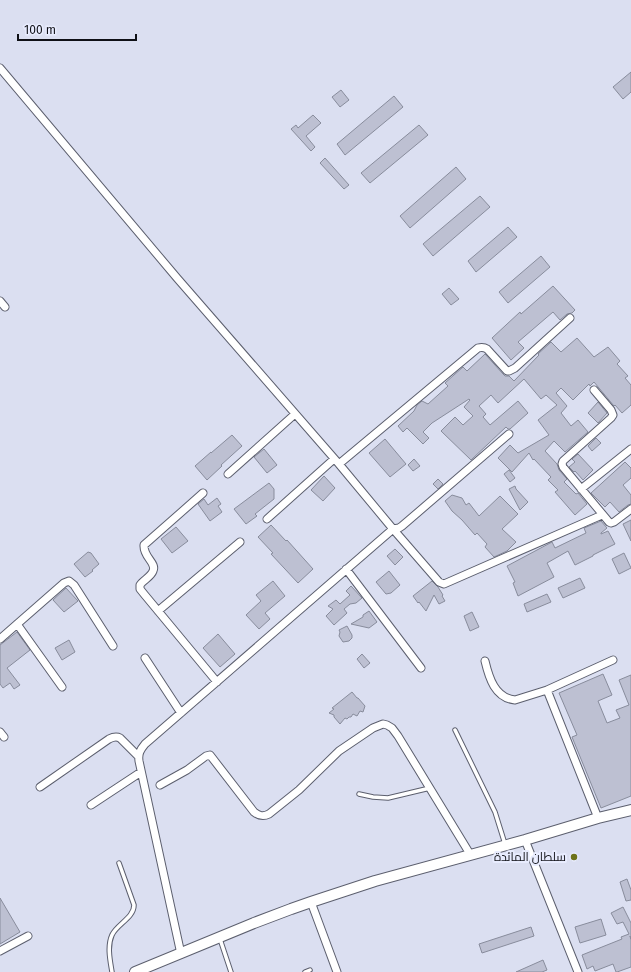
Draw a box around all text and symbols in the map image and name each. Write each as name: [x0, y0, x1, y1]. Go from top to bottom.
scale bar: [18, 16, 136, 42]
text: 100 m: [24, 23, 56, 37]
place label: سلطان المائدة: [494, 850, 566, 864]
marker: سلطان المائدة: [569, 852, 579, 862]

